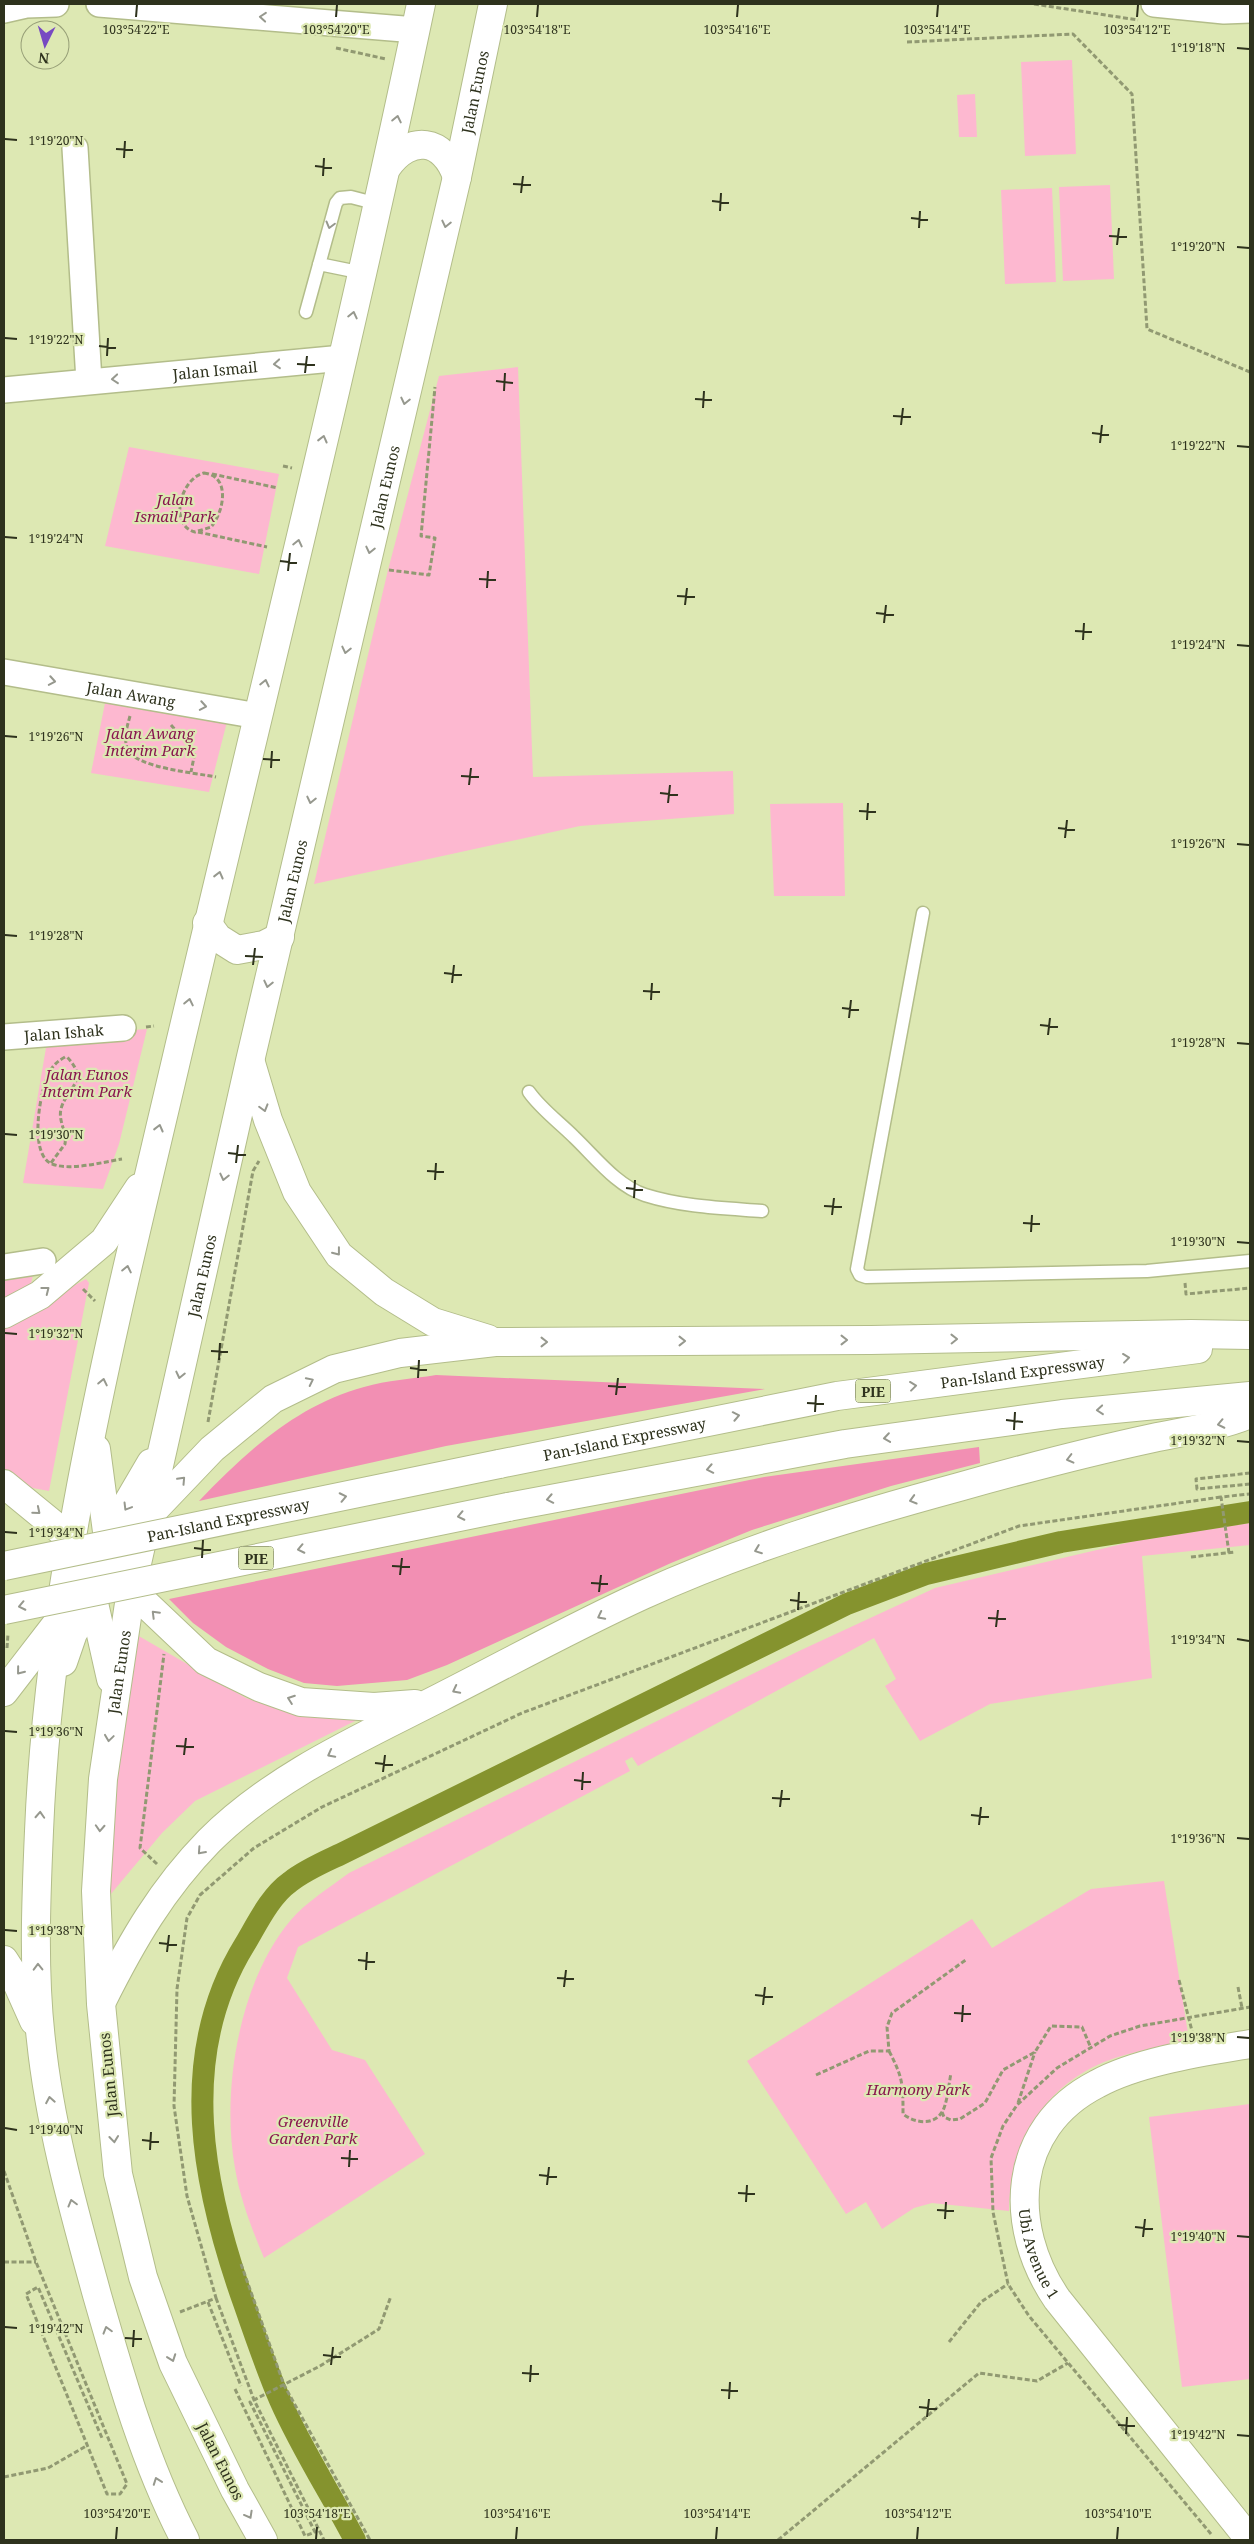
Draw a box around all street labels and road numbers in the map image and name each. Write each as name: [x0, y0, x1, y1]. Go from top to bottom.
street label: Jalan Eunos: [456, 48, 493, 136]
street label: Jalan Ismail: [171, 356, 259, 384]
street label: Jalan Eunos: [365, 443, 404, 531]
street label: Jalan Awang: [84, 676, 177, 712]
street label: Jalan Eunos: [273, 837, 312, 925]
street label: Jalan Ishak: [22, 1019, 104, 1046]
street label: Jalan Eunos: [182, 1232, 221, 1320]
street label: Pan-Island Expressway: [939, 1351, 1107, 1392]
road number: PIE: [856, 1380, 890, 1402]
street label: Pan-Island Expressway: [541, 1413, 708, 1465]
street label: Pan-Island Expressway: [145, 1493, 312, 1546]
road number: PIE: [238, 1546, 274, 1570]
street label: Jalan Eunos: [103, 1629, 135, 1716]
street label: Jalan Eunos: [94, 2032, 122, 2119]
street label: Ubi Avenue 1: [1015, 2208, 1064, 2302]
street label: Jalan Eunos: [192, 2418, 249, 2503]

